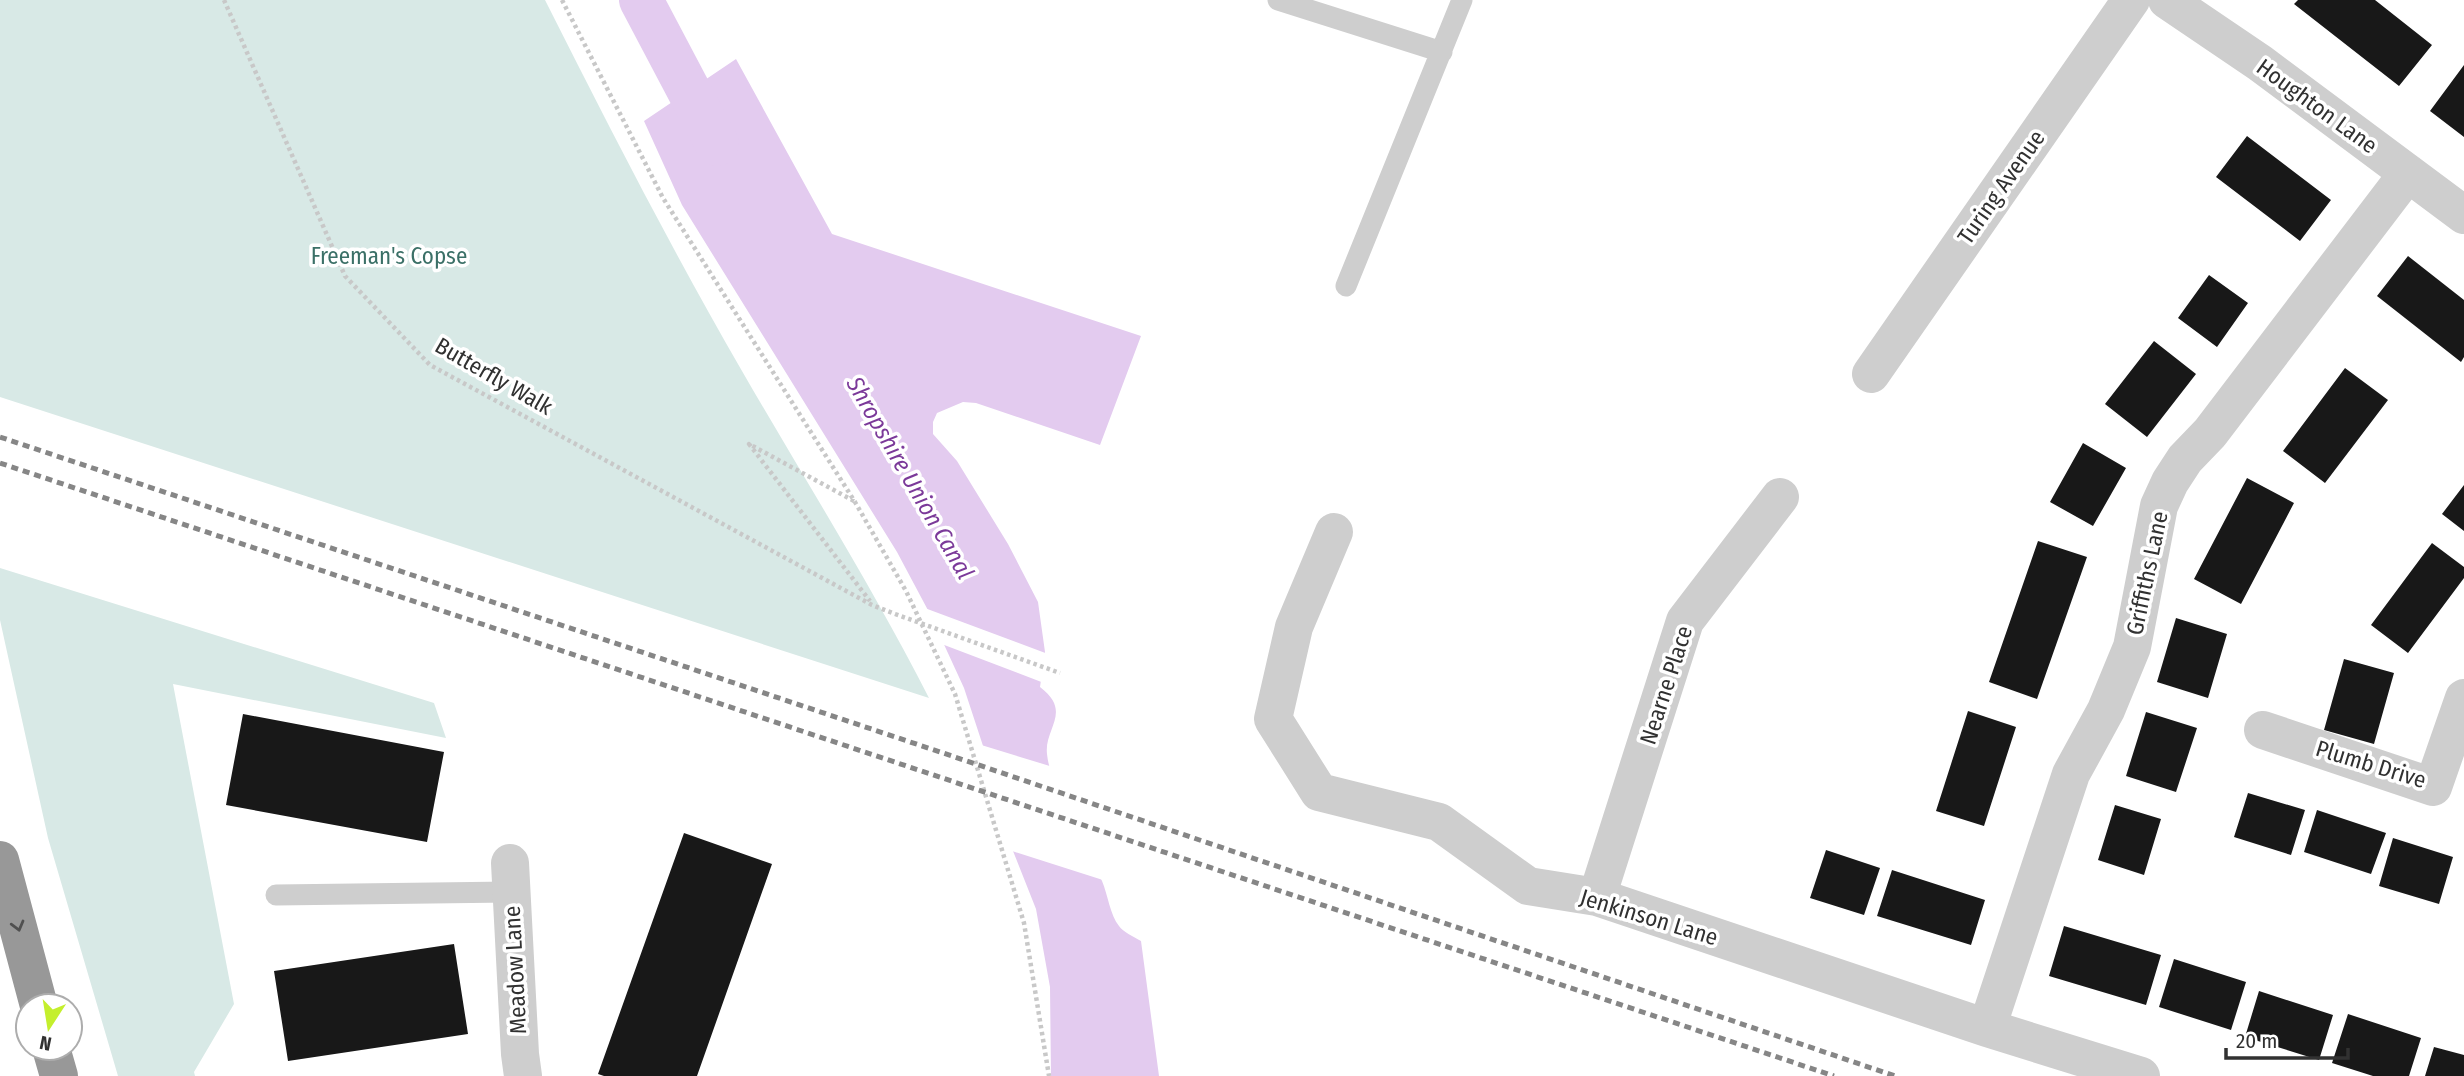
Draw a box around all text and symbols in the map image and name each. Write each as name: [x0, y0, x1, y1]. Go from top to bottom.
street label: Houghton Lane: [2251, 53, 2383, 159]
street label: Turing Avenue: [1951, 124, 2051, 250]
park label: Freeman's Copse: [311, 242, 467, 270]
street label: Butterfly Walk: [430, 331, 558, 421]
water label: Shropshire Union Canal: [840, 371, 979, 584]
street label: Griffiths Lane: [2120, 509, 2174, 637]
street label: Nearne Place: [1634, 622, 1698, 748]
street label: Plumb Drive: [2312, 734, 2430, 794]
street label: Jenkinson Lane: [1577, 883, 1721, 951]
street label: Meadow Lane: [498, 905, 532, 1035]
one-way arrow: [9, 920, 24, 932]
north arrow: [14, 992, 84, 1062]
scale bar: [2226, 1016, 2348, 1060]
text: 20 m: [2236, 1028, 2277, 1054]
text: N: [38, 1031, 54, 1056]

